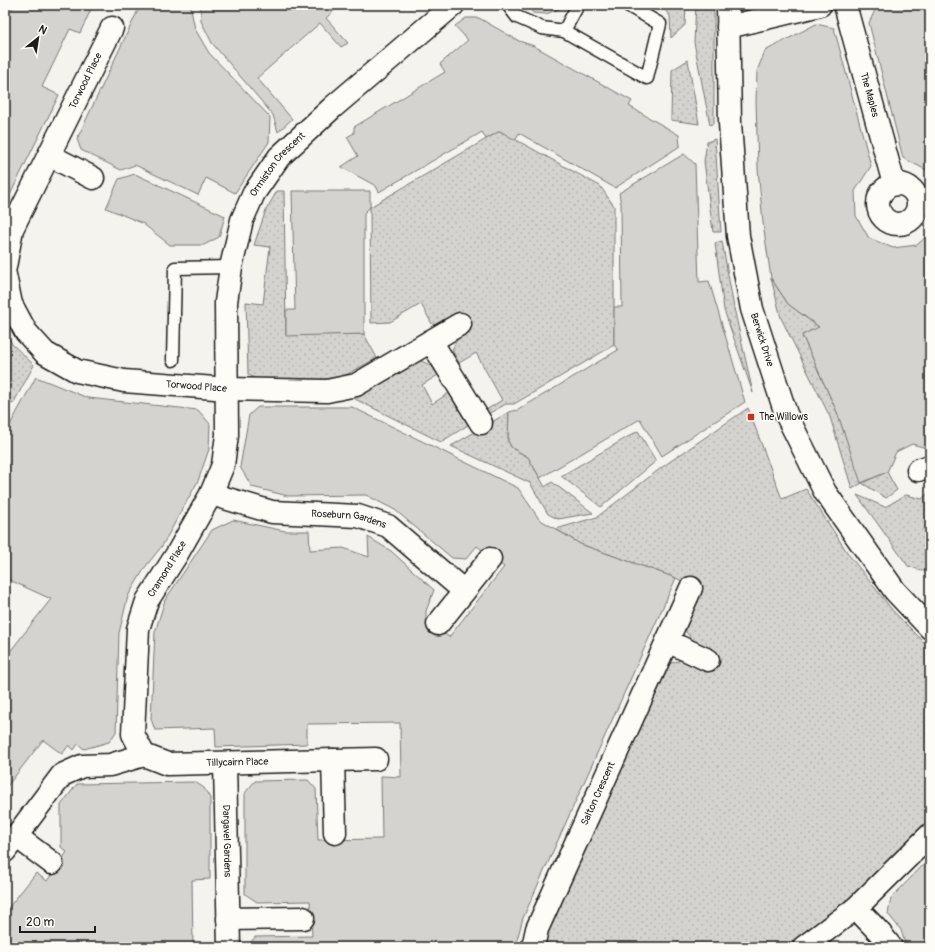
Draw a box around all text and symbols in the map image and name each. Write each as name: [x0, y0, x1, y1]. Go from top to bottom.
north arrow: [18, 18, 58, 58]
text: N: [36, 22, 50, 38]
street label: Torwood Place: [67, 51, 105, 111]
street label: The Maples: [858, 71, 882, 119]
street label: Ormiston Crescent: [247, 129, 309, 199]
street label: Berwick Drive: [748, 312, 776, 368]
street label: Torwood Place: [165, 378, 227, 395]
place label: The Willows: [759, 411, 808, 423]
marker: The Willows: [746, 412, 756, 422]
street label: Roseburn Gardens: [311, 508, 388, 531]
street label: Cramond Place: [145, 539, 189, 599]
street label: Tillycairn Place: [206, 756, 268, 769]
street label: Salton Crescent: [579, 759, 618, 827]
street label: Dargavel Gardens: [220, 805, 233, 878]
scale bar: [20, 908, 95, 934]
text: 20 m: [26, 915, 55, 930]

